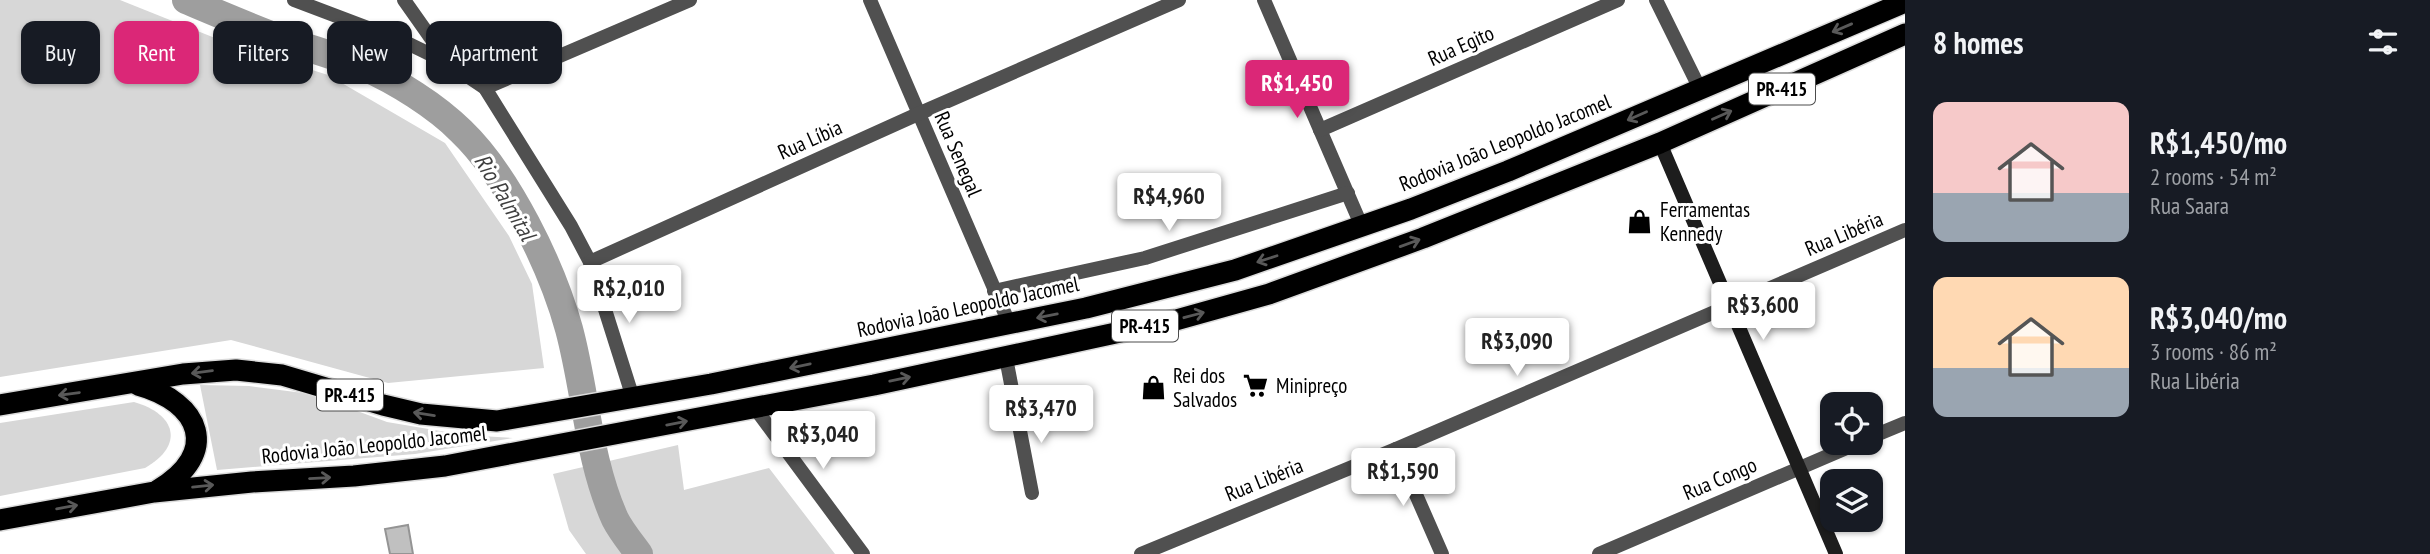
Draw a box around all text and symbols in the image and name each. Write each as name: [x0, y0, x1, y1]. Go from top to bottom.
street label: Rua Egito: [1424, 19, 1498, 72]
chip: Buy: [21, 21, 100, 84]
chip: Rent: [114, 21, 199, 84]
chip: Filters: [213, 21, 313, 84]
chip: New: [327, 21, 412, 84]
chip: Apartment: [426, 21, 562, 84]
one-way arrow: [1832, 23, 1853, 36]
text: 8 homes: [1933, 23, 2024, 62]
icon: filters: [2364, 23, 2402, 61]
pin: R$1,450: [1232, 60, 1362, 120]
text: R$1,450: [1261, 68, 1333, 97]
road number: PR-415: [1749, 74, 1815, 104]
street label: Rodovia João Leopoldo Jacomel: [1395, 88, 1615, 197]
street label: Rua Senegal: [928, 107, 988, 201]
one-way arrow: [1711, 108, 1732, 121]
one-way arrow: [1627, 110, 1648, 123]
street label: Rua Líbia: [774, 114, 846, 166]
text: R$1,450/mo: [2150, 123, 2287, 162]
icon: home: [1989, 130, 2073, 214]
water label: Rio Palmital: [468, 148, 544, 248]
text: 2 rooms · 54 m²: [2150, 162, 2277, 191]
pin: R$4,960: [1104, 174, 1234, 233]
text: R$4,960: [1133, 181, 1205, 210]
text: Rua Saara: [2150, 191, 2229, 220]
place label: Ferramentas Kennedy: [1660, 196, 1750, 247]
street label: Rua Libéria: [1801, 205, 1887, 262]
shop icon: Ferramentas Kennedy: [1626, 208, 1654, 236]
one-way arrow: [1398, 236, 1420, 248]
one-way arrow: [1257, 254, 1279, 266]
pin: R$2,010: [564, 266, 694, 325]
street label: Rodovia João Leopoldo Jacomel: [855, 270, 1081, 343]
text: R$2,010: [593, 273, 665, 302]
pin: R$3,600: [1698, 282, 1828, 342]
text: R$3,600: [1727, 290, 1799, 319]
text: R$3,040/mo: [2150, 298, 2287, 337]
icon: home: [1989, 305, 2073, 389]
one-way arrow: [1183, 307, 1205, 320]
one-way arrow: [1036, 309, 1059, 323]
road number: PR-415: [1112, 310, 1178, 342]
pin: R$3,090: [1452, 318, 1582, 378]
text: R$3,090: [1481, 326, 1553, 355]
text: 3 rooms · 86 m²: [2150, 337, 2277, 366]
one-way arrow: [789, 359, 812, 373]
place label: Rei dos Salvados: [1173, 362, 1237, 413]
one-way arrow: [191, 365, 214, 378]
text: Rua Libéria: [2150, 366, 2240, 395]
one-way arrow: [888, 372, 911, 386]
supermarket icon: Minipreço: [1242, 372, 1270, 400]
place label: Minipreço: [1276, 372, 1347, 399]
shop icon: Rei dos Salvados: [1139, 374, 1167, 402]
road number: PR-415: [317, 380, 383, 410]
pin: R$3,470: [976, 386, 1106, 445]
one-way arrow: [58, 388, 81, 401]
map controls: [1820, 392, 1883, 532]
button: locate: [1820, 392, 1883, 455]
text: R$3,470: [1005, 393, 1077, 422]
one-way arrow: [413, 407, 436, 420]
pin: R$3,040: [758, 412, 888, 471]
one-way arrow: [665, 415, 688, 429]
street label: Rodovia João Leopoldo Jacomel: [260, 419, 488, 470]
text: R$3,040: [787, 419, 859, 448]
pin: R$1,590: [1338, 448, 1468, 508]
street label: Rua Congo: [1679, 451, 1761, 506]
street label: Rua Libéria: [1221, 452, 1307, 507]
text: R$1,590: [1367, 456, 1439, 485]
button: layers: [1820, 469, 1883, 532]
one-way arrow: [309, 471, 332, 484]
one-way arrow: [191, 480, 214, 493]
one-way arrow: [55, 500, 78, 513]

